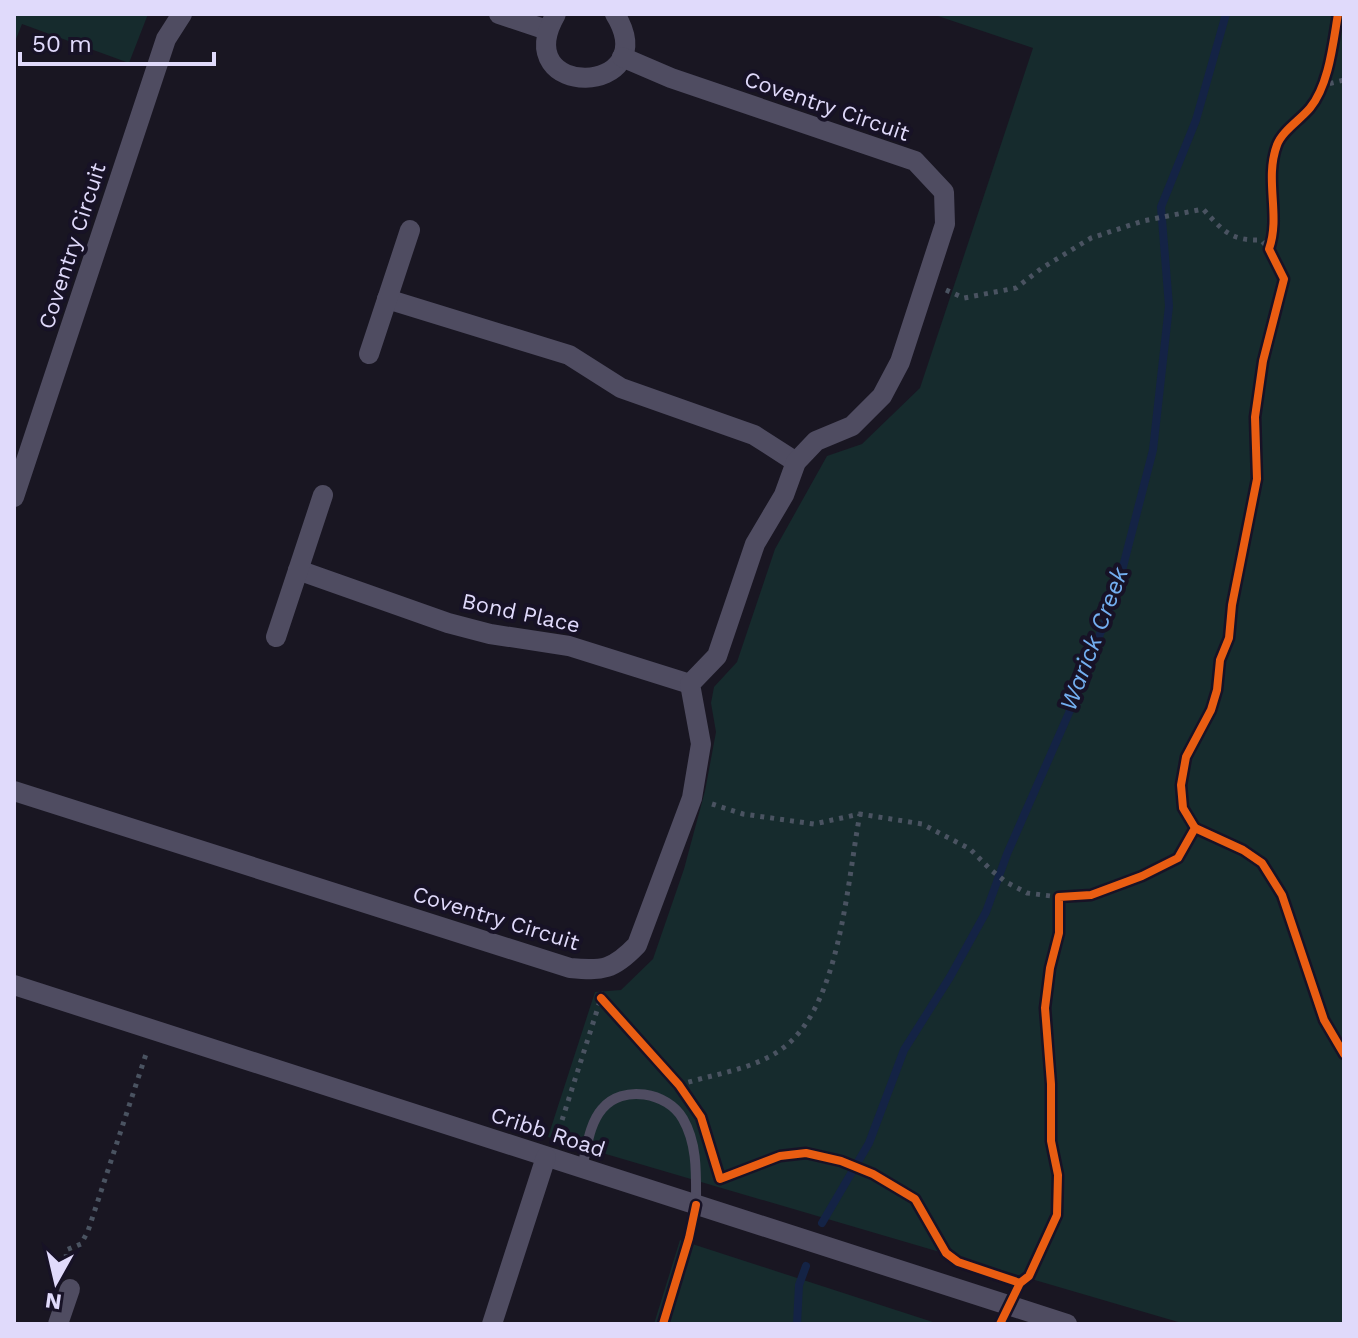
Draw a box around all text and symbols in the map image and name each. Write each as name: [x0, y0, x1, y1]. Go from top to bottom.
scale bar: [20, 16, 214, 66]
text: 50 m: [32, 30, 92, 58]
street label: Coventry Circuit: [741, 66, 913, 146]
street label: Coventry Circuit: [33, 160, 111, 332]
water label: Warick Creek: [1054, 563, 1134, 715]
street label: Bond Place: [460, 588, 582, 638]
street label: Coventry Circuit: [410, 881, 582, 955]
street label: Cribb Road: [488, 1102, 608, 1162]
north arrow: [16, 1242, 96, 1322]
text: N: [43, 1288, 63, 1315]

